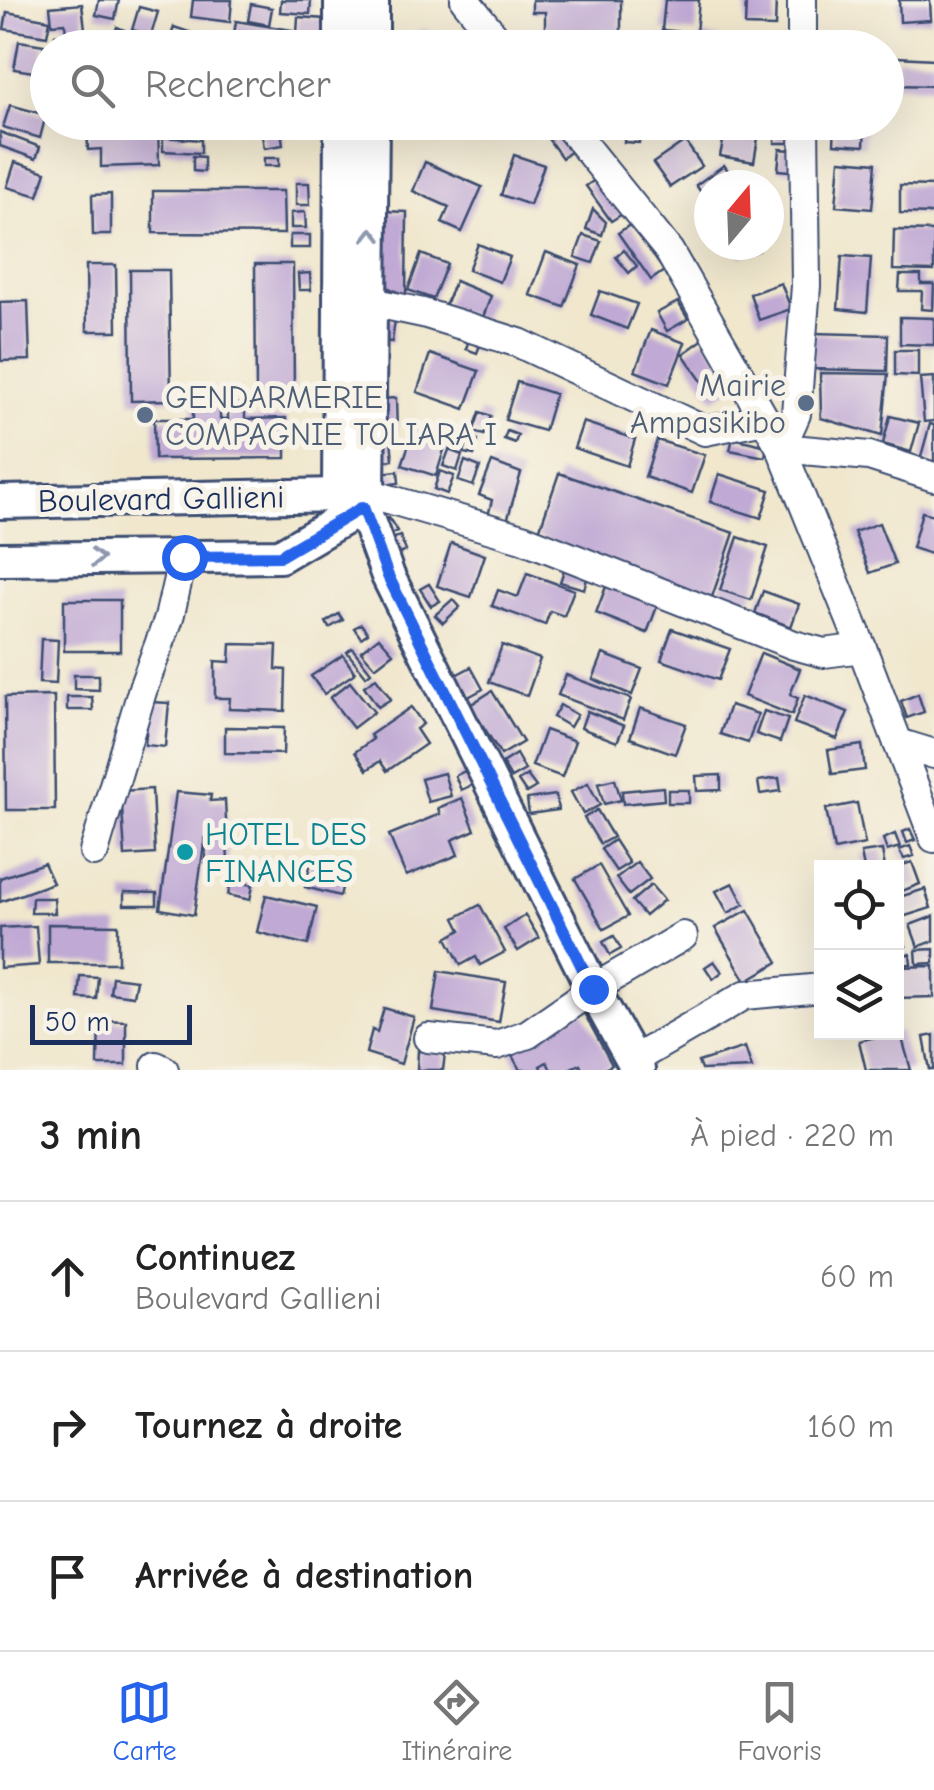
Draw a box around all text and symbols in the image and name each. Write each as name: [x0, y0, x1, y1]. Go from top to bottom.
search box: [30, 30, 904, 140]
icon: search: [65, 58, 120, 113]
text: Rechercher: [145, 63, 331, 107]
north arrow: [694, 170, 784, 260]
one-way arrow: [361, 227, 383, 242]
place label: Mairie Ampasikibo: [630, 367, 786, 441]
place label: GENDARMERIE COMPAGNIE TOLIARA I: [165, 379, 497, 453]
marker: Mairie Ampasikibo: [795, 392, 817, 414]
marker: GENDARMERIE COMPAGNIE TOLIARA I: [134, 404, 156, 426]
street label: Boulevard Gallieni: [37, 478, 285, 520]
route start: [162, 535, 208, 581]
one-way arrow: [90, 547, 106, 569]
place label: HOTEL DES FINANCES: [205, 816, 367, 890]
marker: HOTEL DES FINANCES: [174, 841, 196, 863]
map controls: [814, 860, 904, 1040]
button: locate: [814, 860, 904, 950]
button: layers: [814, 950, 904, 1040]
route end: [571, 967, 617, 1013]
scale bar: [30, 1000, 192, 1044]
text: 50 m: [45, 1006, 110, 1038]
text: 3 min: [40, 1111, 142, 1160]
text: À pied · 220 m: [690, 1117, 894, 1154]
text: Continuez: [135, 1236, 295, 1280]
icon: ahead: [40, 1249, 95, 1304]
text: 60 m: [820, 1258, 894, 1295]
text: Boulevard Gallieni: [135, 1280, 382, 1317]
icon: right: [40, 1399, 95, 1454]
text: Tournez à droite: [135, 1404, 402, 1448]
text: 160 m: [807, 1408, 894, 1445]
icon: arrive: [40, 1549, 95, 1604]
text: Arrivée à destination: [135, 1554, 473, 1598]
tab: Carte: [113, 1675, 176, 1767]
tab: Itinéraire: [402, 1675, 512, 1767]
tab: Favoris: [737, 1675, 821, 1767]

